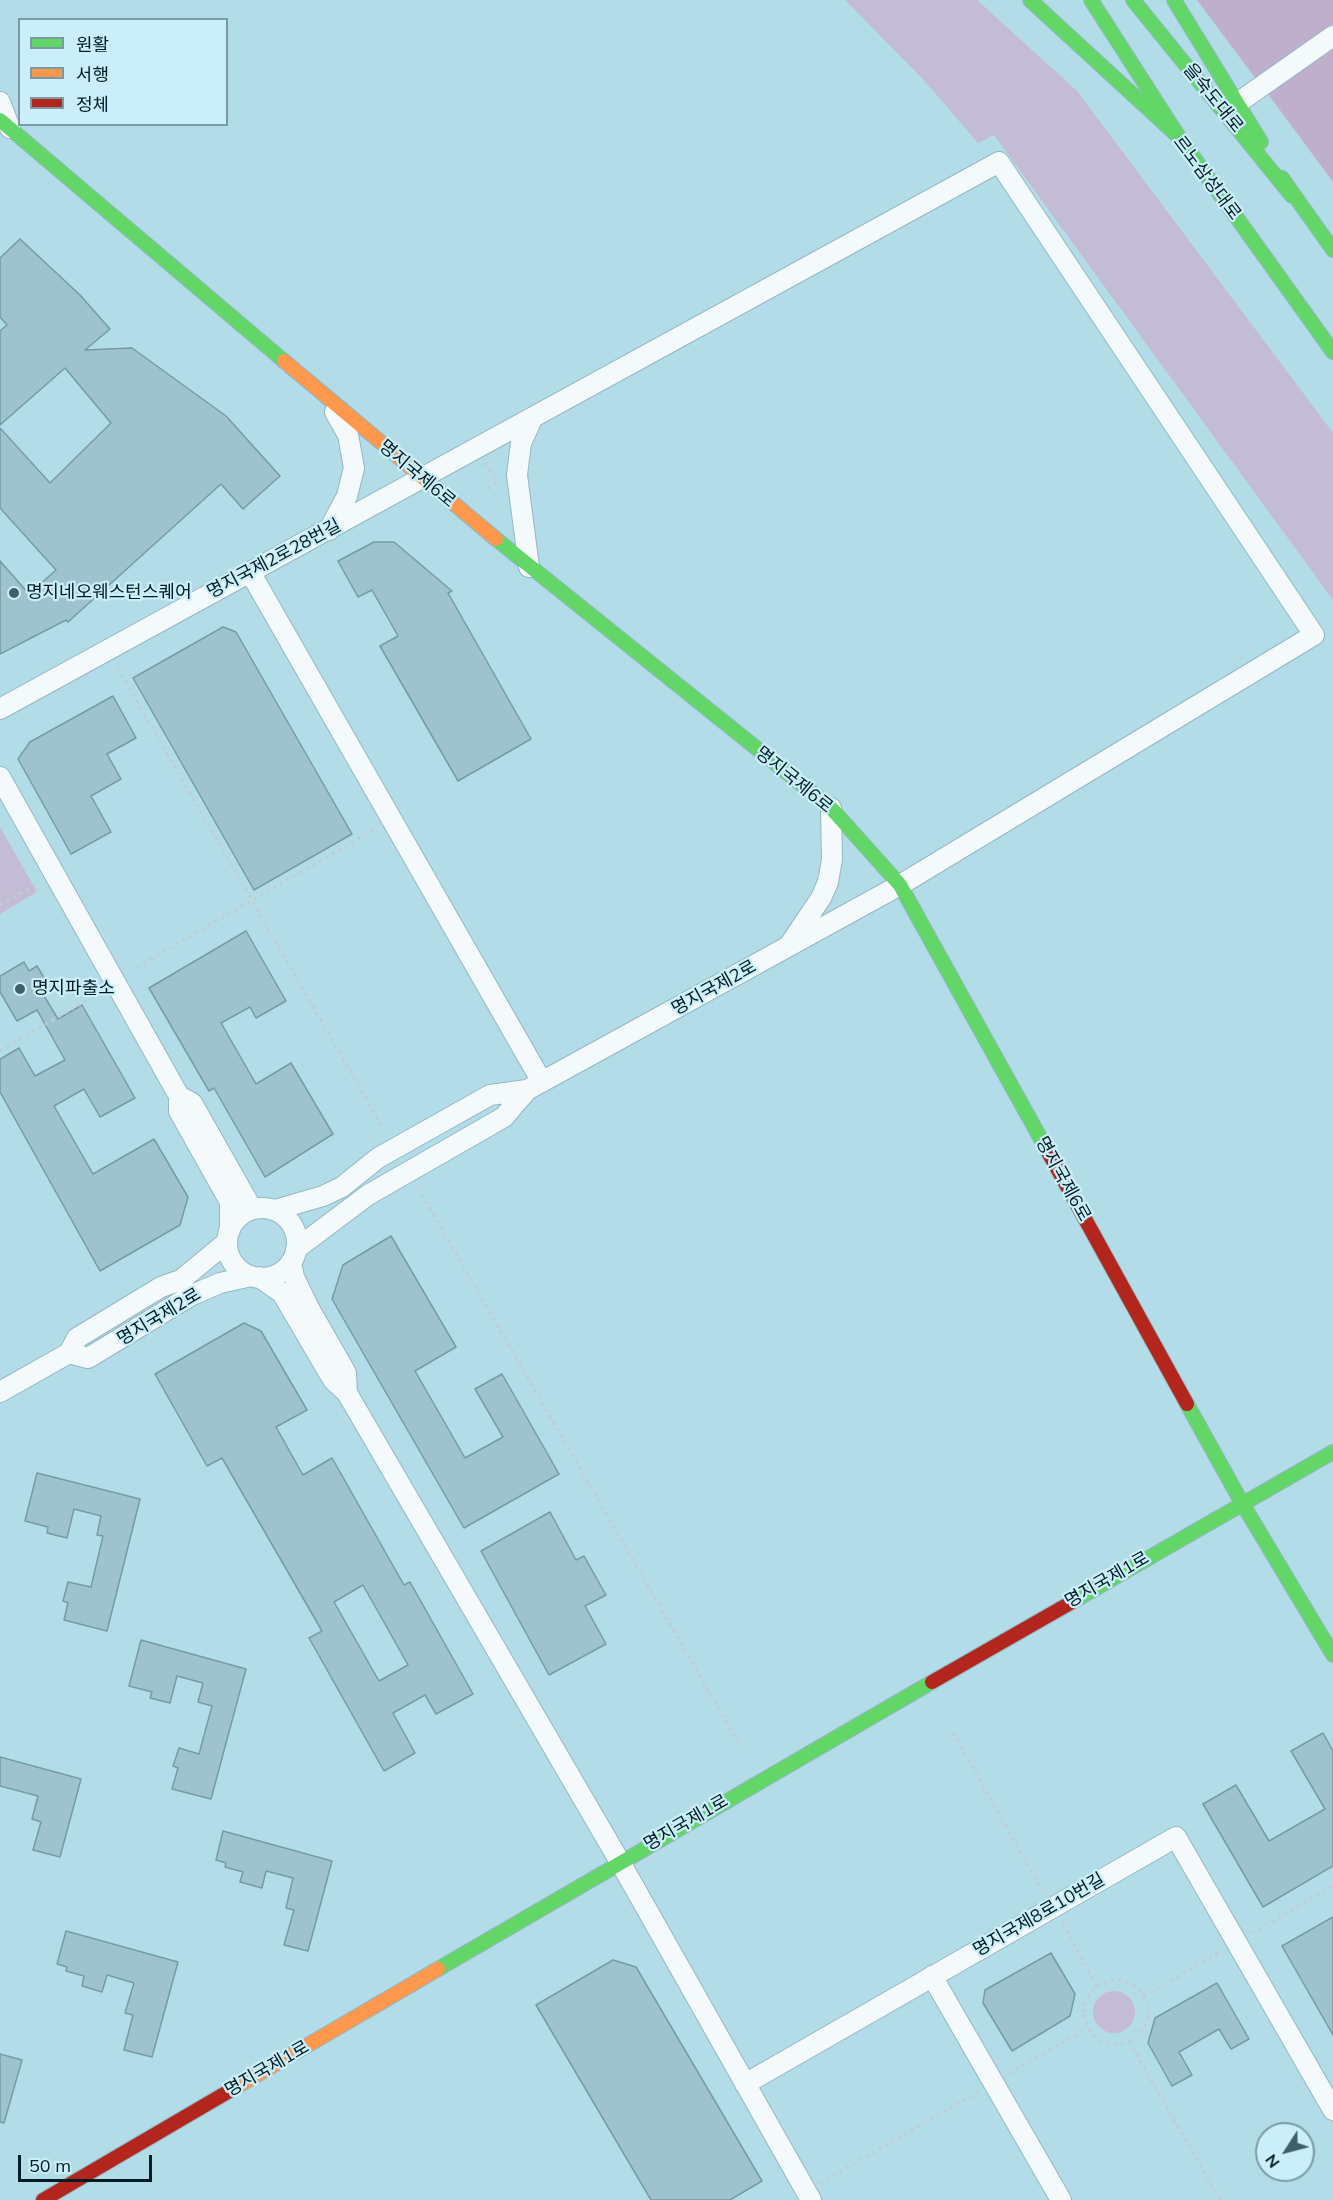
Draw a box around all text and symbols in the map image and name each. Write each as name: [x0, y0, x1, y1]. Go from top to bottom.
legend: [18, 18, 228, 126]
text: 원활: [76, 33, 109, 56]
street label: 을숙도대로: [1179, 59, 1247, 137]
text: 서행: [76, 63, 109, 86]
text: 정체: [76, 93, 109, 116]
street label: 르노삼성대로: [1168, 132, 1246, 224]
street label: 명지국제6로: [374, 436, 460, 512]
street label: 명지국제2로28번길: [203, 515, 345, 603]
place label: 명지네오웨스턴스퀘어: [26, 582, 192, 604]
marker: 명지네오웨스턴스퀘어: [7, 586, 21, 600]
street label: 명지국제6로: [751, 742, 837, 818]
street label: 명지국제2로: [668, 956, 760, 1020]
place label: 명지파출소: [32, 978, 115, 1000]
marker: 명지파출소: [13, 982, 27, 996]
street label: 명지국제6로: [1031, 1133, 1095, 1225]
street label: 명지국제2로: [113, 1284, 205, 1350]
street label: 명지국제1로: [1061, 1547, 1153, 1613]
street label: 명지국제1로: [640, 1790, 732, 1856]
street label: 명지국제8로10번길: [969, 1869, 1109, 1961]
street label: 명지국제1로: [221, 2036, 313, 2102]
north arrow: [1255, 2122, 1315, 2182]
scale bar: [21, 2143, 154, 2181]
text: N: [1260, 2151, 1284, 2172]
text: 50 m: [29, 2154, 71, 2177]

